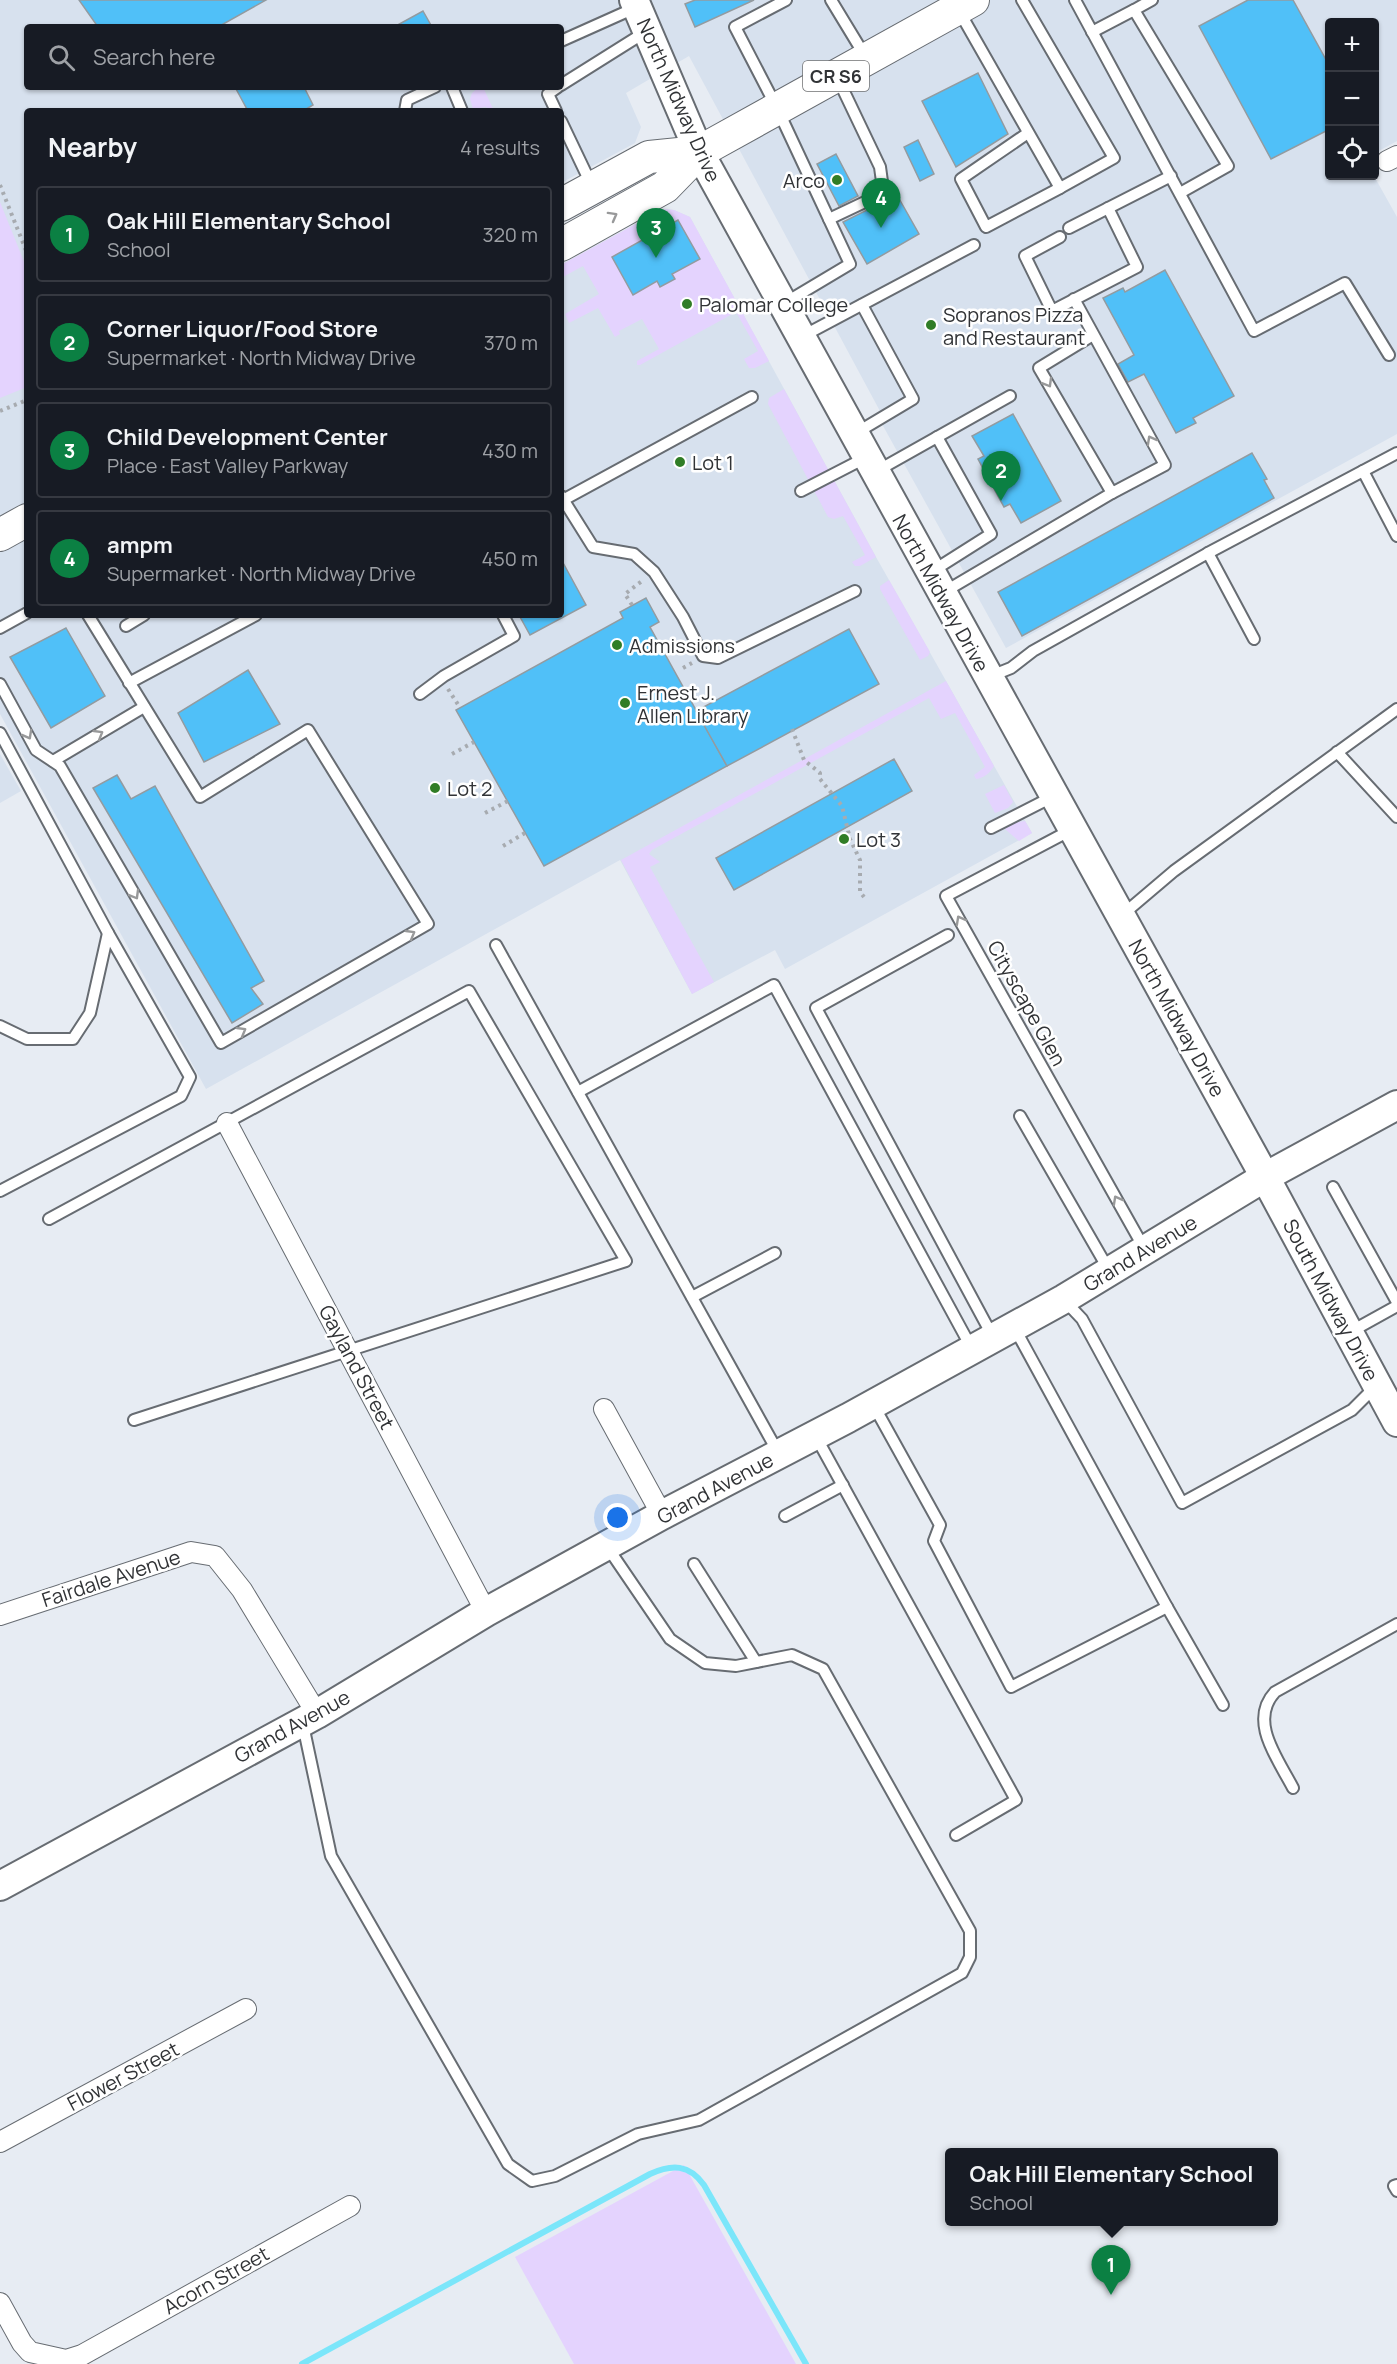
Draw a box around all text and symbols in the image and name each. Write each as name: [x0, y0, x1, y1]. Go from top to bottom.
street label: North Midway Drive: [631, 14, 727, 186]
map controls: [1325, 18, 1379, 180]
button: +: [1325, 18, 1379, 72]
search box: [24, 24, 564, 90]
icon: search: [45, 41, 78, 74]
text: Search here: [93, 42, 215, 72]
road number: CR S6: [803, 61, 869, 91]
button: −: [1325, 72, 1379, 126]
button: locate: [1325, 126, 1379, 180]
text: Nearby: [48, 129, 137, 165]
text: 4 results: [460, 134, 540, 161]
place label: Arco: [783, 167, 825, 194]
marker: Arco: [830, 173, 844, 187]
pin: 4: [862, 178, 900, 228]
text: Oak Hill Elementary School: [107, 206, 391, 236]
pin: 3: [636, 208, 676, 258]
one-way arrow: [606, 212, 617, 224]
text: 1: [65, 221, 74, 248]
text: 320 m: [482, 221, 538, 248]
text: School: [107, 236, 171, 263]
place label: Palomar College: [699, 291, 848, 318]
marker: Palomar College: [680, 297, 694, 311]
place label: Sopranos Pizza and Restaurant: [943, 301, 1085, 351]
text: Corner Liquor/Food Store: [107, 314, 378, 344]
marker: Sopranos Pizza and Restaurant: [924, 318, 938, 332]
text: 2: [64, 329, 75, 356]
text: 370 m: [484, 329, 538, 356]
text: Supermarket · North Midway Drive: [107, 344, 416, 371]
one-way arrow: [1041, 377, 1052, 387]
text: Child Development Center: [107, 422, 388, 452]
one-way arrow: [1147, 436, 1158, 446]
text: 3: [64, 437, 75, 464]
text: 430 m: [482, 437, 538, 464]
place label: Lot 1: [692, 449, 734, 476]
text: Place · East Valley Parkway: [107, 452, 348, 479]
pin: 2: [982, 452, 1020, 501]
marker: Lot 1: [673, 455, 687, 469]
street label: North Midway Drive: [886, 509, 996, 677]
text: ampm: [107, 530, 173, 560]
text: 4: [63, 545, 76, 572]
text: 450 m: [482, 545, 538, 572]
text: Supermarket · North Midway Drive: [107, 560, 416, 587]
place label: Admissions: [629, 632, 735, 659]
marker: Admissions: [610, 638, 624, 652]
place label: Ernest J. Allen Library: [637, 679, 749, 729]
marker: Ernest J. Allen Library: [618, 696, 632, 710]
one-way arrow: [21, 729, 32, 740]
one-way arrow: [93, 730, 103, 741]
place label: Lot 2: [447, 775, 492, 802]
marker: Lot 2: [428, 781, 442, 795]
place label: Lot 3: [856, 826, 901, 853]
marker: Lot 3: [837, 832, 851, 846]
one-way arrow: [128, 889, 140, 899]
one-way arrow: [956, 916, 967, 926]
one-way arrow: [405, 930, 415, 941]
street label: North Midway Drive: [1122, 934, 1232, 1102]
street label: Cityscape Glen: [981, 935, 1073, 1071]
one-way arrow: [236, 1027, 246, 1039]
one-way arrow: [1113, 1196, 1124, 1206]
street label: Grand Avenue: [1078, 1208, 1202, 1298]
street label: South Midway Drive: [1277, 1214, 1385, 1386]
street label: Gayland Street: [313, 1300, 401, 1434]
street label: Grand Avenue: [652, 1446, 778, 1530]
your location: [603, 1503, 632, 1532]
street label: Fairdale Avenue: [38, 1543, 184, 1613]
street label: Grand Avenue: [229, 1683, 355, 1769]
street label: Flower Street: [62, 2035, 184, 2117]
popup: [945, 2148, 1278, 2226]
text: Oak Hill Elementary School: [970, 2159, 1253, 2189]
text: School: [970, 2189, 1033, 2216]
street label: Acorn Street: [158, 2240, 274, 2320]
pin: 1: [1092, 2246, 1130, 2295]

